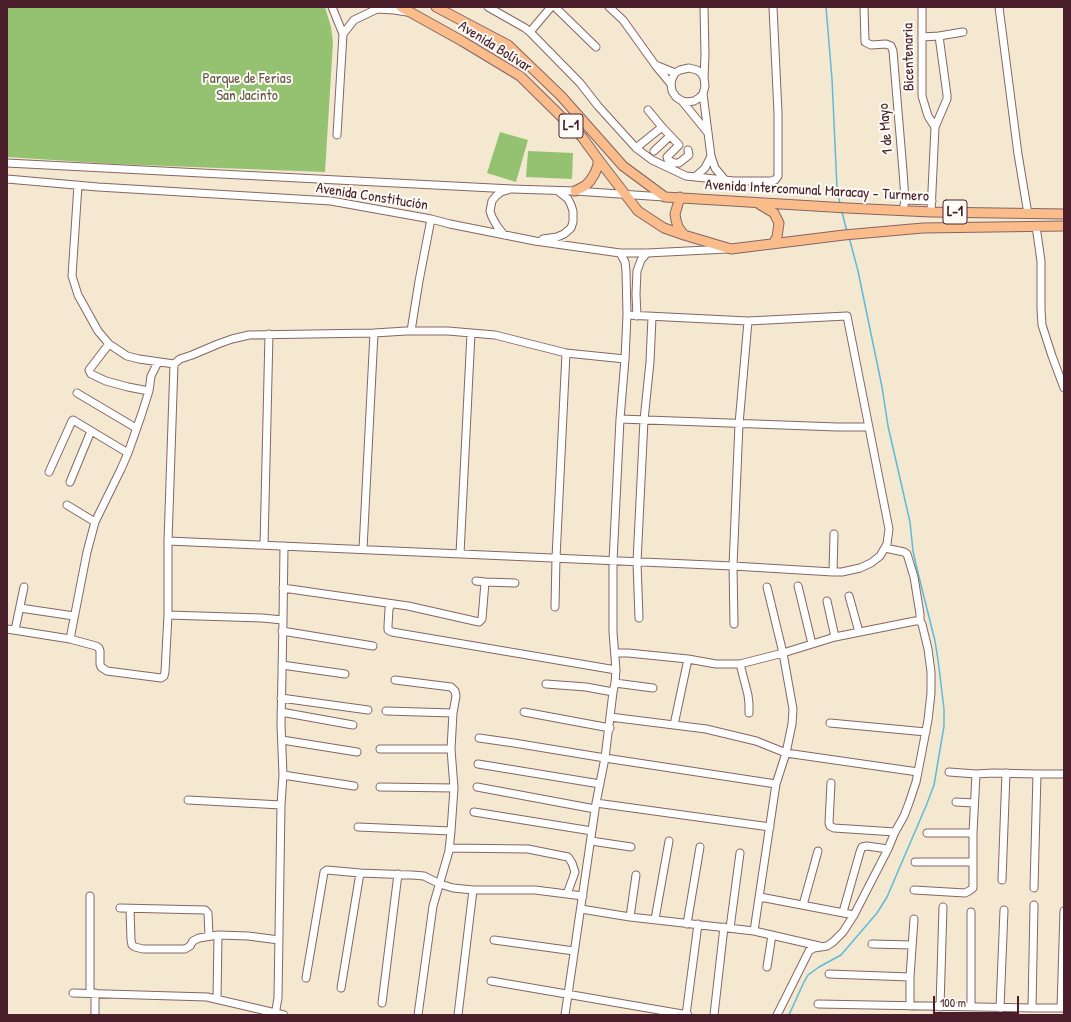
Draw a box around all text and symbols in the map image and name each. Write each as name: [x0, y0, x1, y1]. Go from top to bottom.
street label: Avenida Bolívar: [455, 17, 535, 77]
street label: Bicentenaria: [899, 23, 919, 91]
park label: Parque de Ferias San Jacinto: [203, 70, 291, 105]
street label: 1 de Mayo: [875, 103, 897, 155]
road number: L-1: [559, 114, 583, 138]
street label: Avenida Intercomunal Maracay - Turmero: [705, 176, 929, 206]
street label: Avenida Constitución: [315, 179, 429, 215]
road number: L-1: [943, 200, 967, 224]
scale bar: [935, 988, 1021, 1014]
text: 100 m: [940, 994, 966, 1011]

